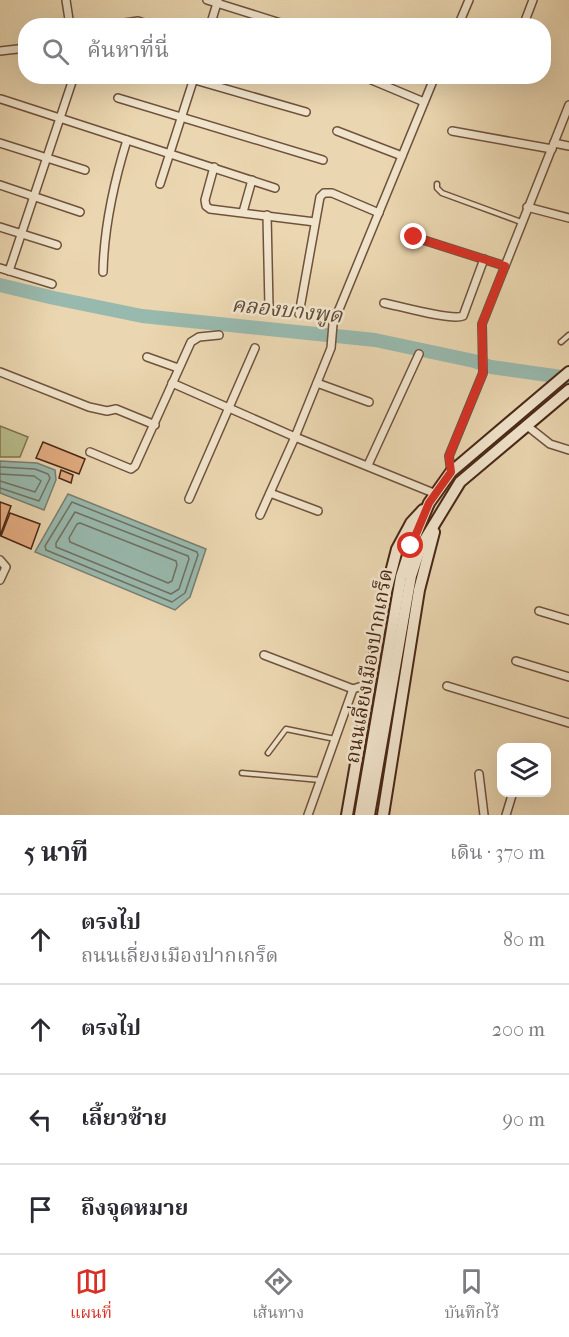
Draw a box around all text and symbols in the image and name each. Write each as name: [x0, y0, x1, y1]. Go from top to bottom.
search box: [18, 18, 551, 84]
icon: search: [39, 35, 72, 68]
text: ค้นหาที่นี่: [87, 37, 169, 63]
route end: [400, 223, 426, 249]
water label: คลองบางพูด: [230, 292, 344, 330]
route start: [397, 532, 423, 558]
street label: ถนนเลี่ยงเมืองปากเกร็ด: [337, 566, 397, 765]
map controls: [497, 743, 551, 797]
button: layers: [497, 743, 551, 797]
text: 5 นาที: [24, 837, 88, 868]
text: เดิน · 370 m: [450, 841, 545, 864]
text: ตรงไป: [81, 909, 141, 935]
icon: ahead: [24, 923, 57, 956]
text: 80 m: [503, 928, 545, 951]
text: ถนนเลี่ยงเมืองปากเกร็ด: [81, 944, 278, 967]
icon: ahead: [24, 1013, 57, 1046]
text: ตรงไป: [81, 1015, 141, 1041]
text: 200 m: [492, 1018, 545, 1041]
icon: left: [24, 1103, 57, 1136]
text: เลี้ยวซ้าย: [81, 1105, 167, 1131]
text: 90 m: [503, 1108, 545, 1131]
icon: arrive: [24, 1193, 57, 1226]
text: ถึงจุดหมาย: [81, 1195, 188, 1221]
tab: แผนที่: [70, 1265, 112, 1327]
tab: เส้นทาง: [252, 1265, 304, 1327]
tab: บันทึกไว้: [444, 1265, 499, 1327]

